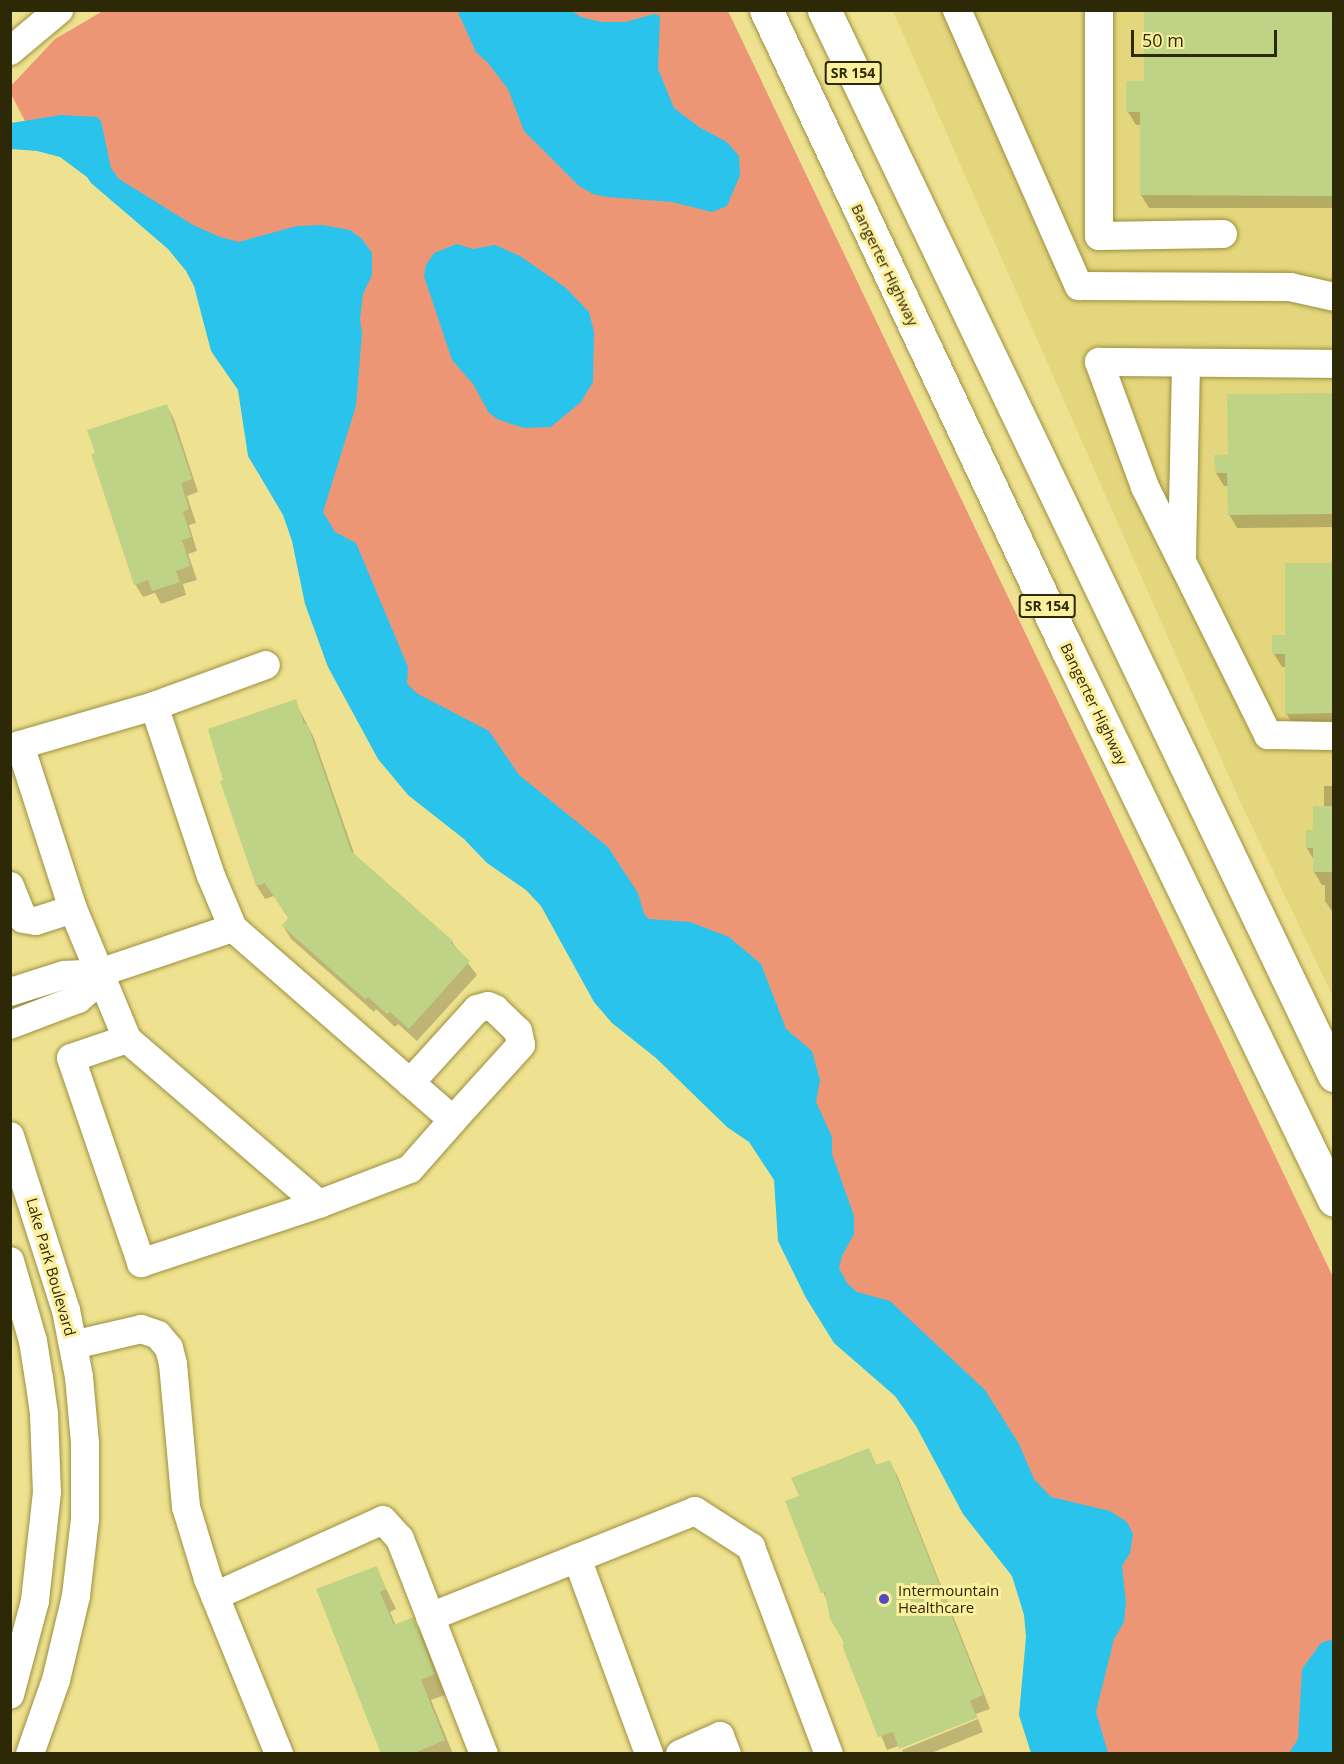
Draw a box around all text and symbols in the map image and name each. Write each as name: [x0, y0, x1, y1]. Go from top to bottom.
scale bar: [1134, 18, 1280, 56]
text: 50 m: [1142, 28, 1184, 52]
road number: SR 154: [824, 62, 882, 84]
street label: Bangerter Highway: [848, 201, 922, 329]
road number: SR 154: [1018, 595, 1076, 617]
street label: Bangerter Highway: [1057, 640, 1131, 768]
street label: Lake Park Boulevard: [23, 1196, 79, 1338]
place label: Intermountain Healthcare: [898, 1581, 999, 1616]
marker: Intermountain Healthcare: [875, 1590, 893, 1608]

